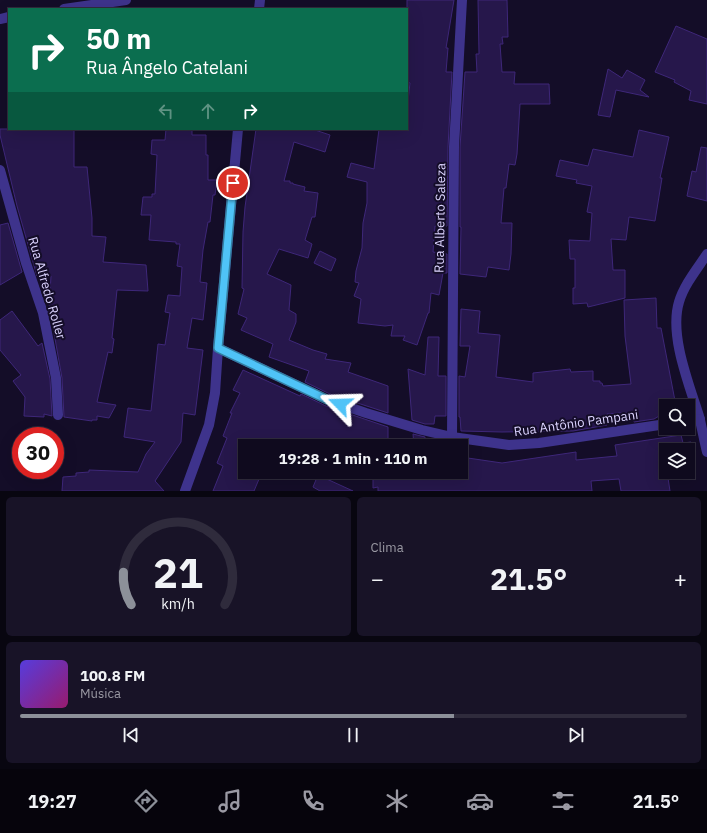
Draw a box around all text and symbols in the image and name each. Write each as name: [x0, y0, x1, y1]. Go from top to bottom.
text: 50 m: [86, 20, 151, 57]
icon: right: [20, 24, 72, 76]
text: Rua Ângelo Catelani: [86, 56, 248, 79]
icon: left: [155, 100, 177, 122]
icon: ahead: [197, 100, 219, 122]
icon: right: [239, 100, 261, 122]
street label: Rua Alberto Saleza: [431, 163, 449, 273]
pin: [216, 166, 250, 200]
icon: arrive: [222, 172, 244, 194]
street label: Rua Alfredo Roller: [24, 235, 70, 341]
position arrow: [319, 383, 361, 425]
map controls: [659, 399, 695, 479]
button: search: [659, 399, 695, 435]
street label: Rua Antônio Pampani: [513, 406, 639, 440]
speed limit sign: 30: [12, 427, 64, 479]
button: layers: [659, 443, 695, 479]
text: 19:28 · 1 min · 110 m: [279, 449, 427, 468]
text: Clima: [371, 539, 404, 556]
text: 21: [153, 544, 203, 598]
text: 21.5°: [490, 559, 567, 598]
text: −: [371, 564, 384, 593]
text: +: [674, 564, 687, 593]
text: km/h: [161, 593, 195, 612]
text: 100.8 FM: [80, 666, 145, 685]
text: Música: [80, 685, 121, 702]
icon: previous: [120, 724, 142, 746]
icon: pause: [342, 724, 364, 746]
icon: next: [565, 724, 587, 746]
icon: directions: [132, 787, 160, 815]
icon: music: [216, 787, 244, 815]
icon: phone: [299, 787, 327, 815]
icon: climate: [383, 787, 411, 815]
icon: car: [466, 787, 494, 815]
icon: filters: [549, 787, 577, 815]
text: 19:27: [28, 790, 77, 813]
text: 21.5°: [633, 790, 679, 813]

